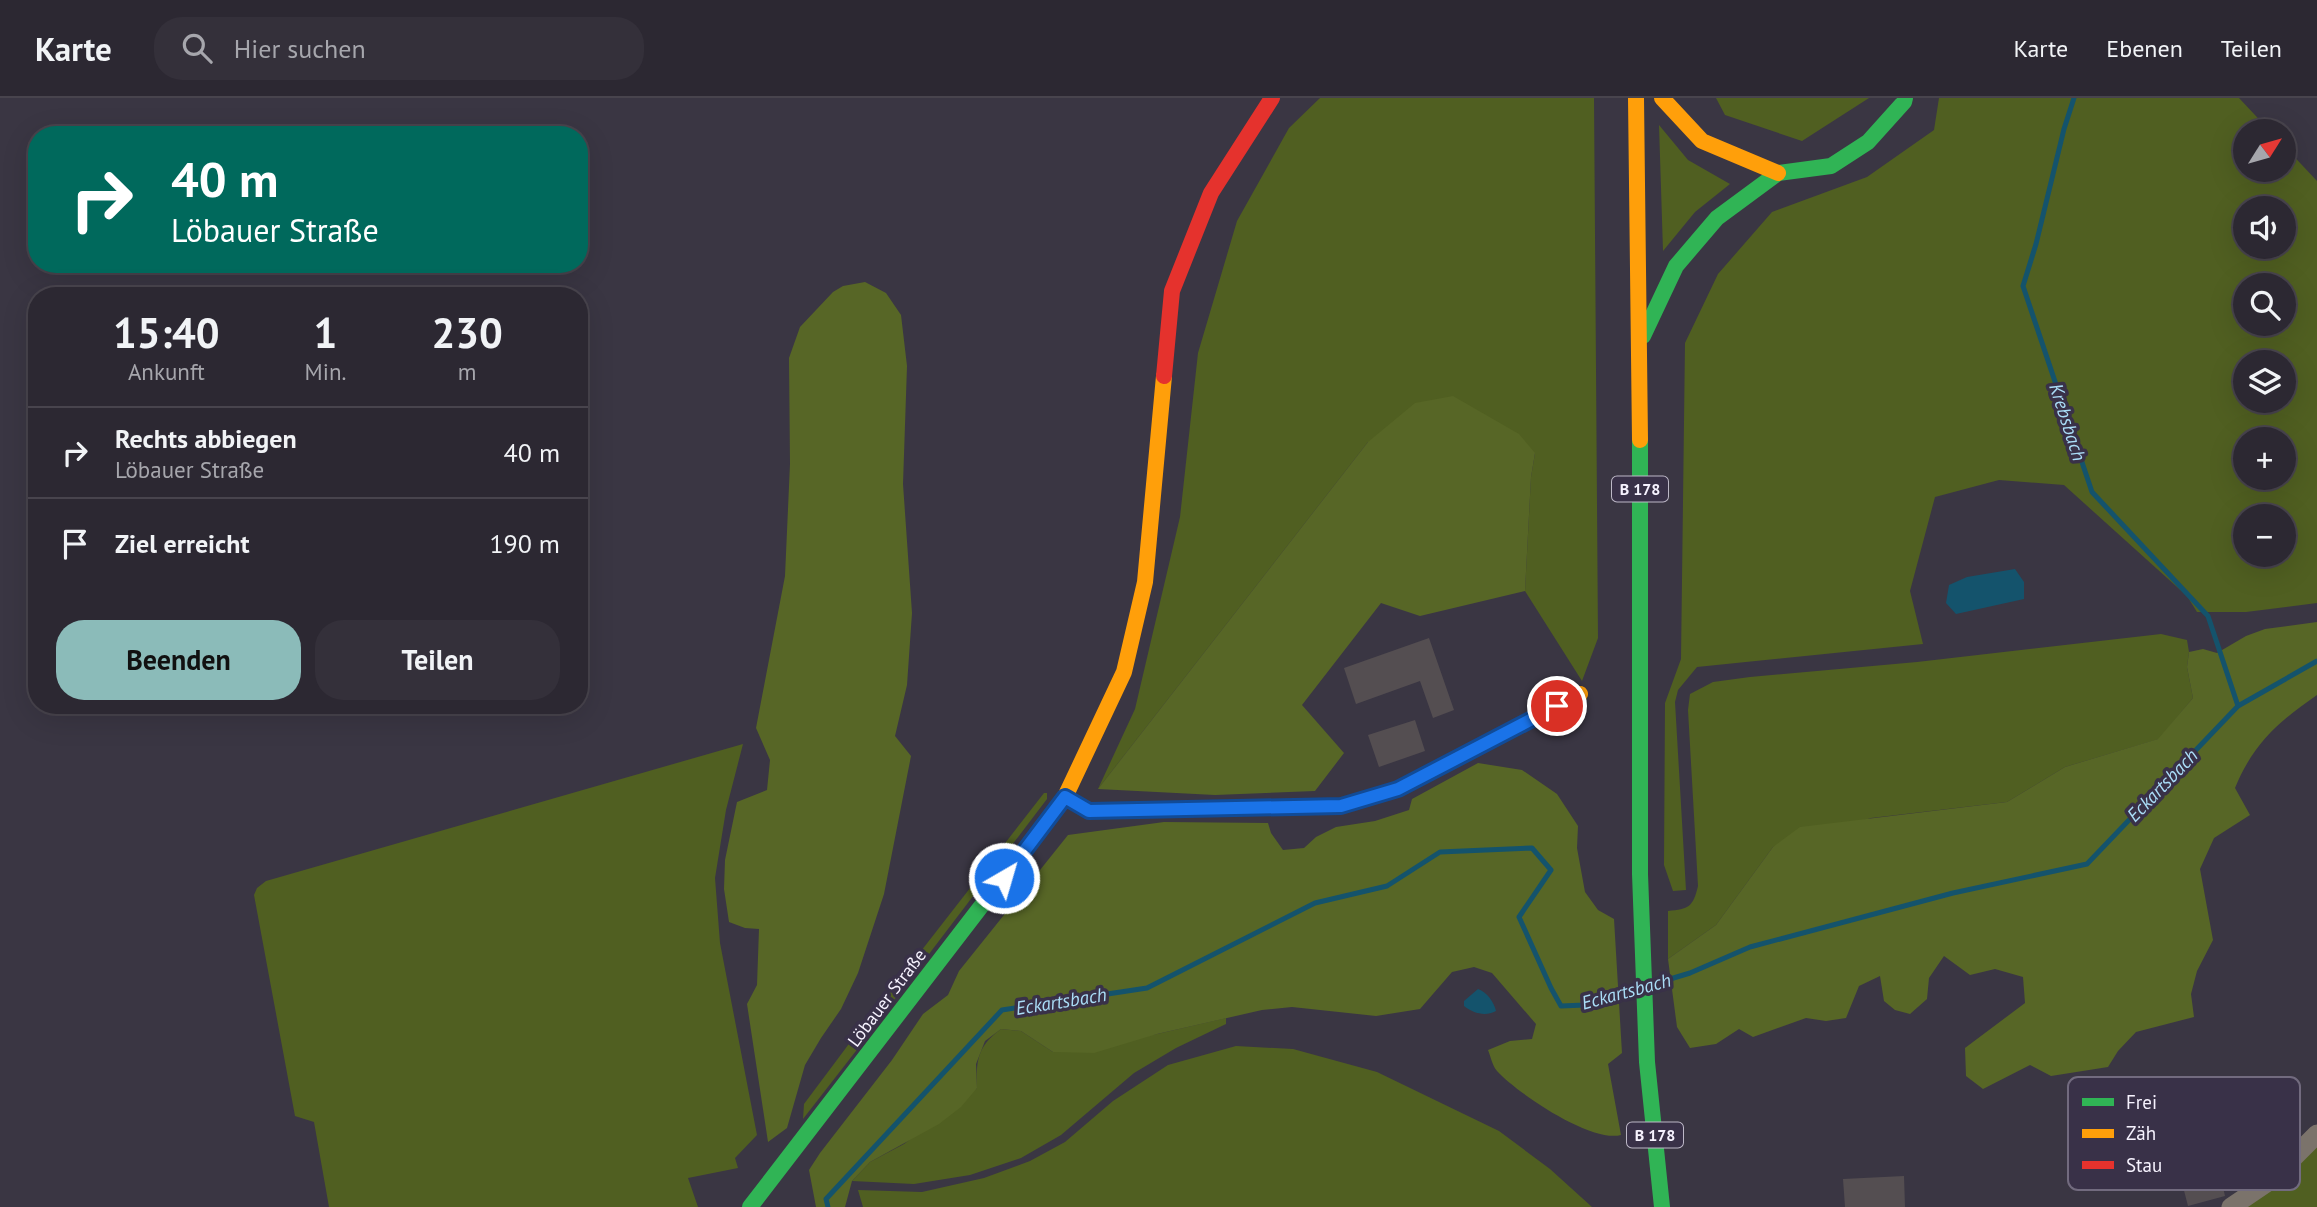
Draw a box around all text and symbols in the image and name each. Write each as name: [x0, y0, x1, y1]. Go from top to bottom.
search box: [154, 17, 644, 80]
text: Karte: [35, 27, 112, 70]
icon: search: [178, 29, 216, 67]
text: Hier suchen: [234, 32, 366, 65]
text: Karte: [2014, 33, 2068, 64]
text: Ebenen: [2106, 33, 2183, 64]
text: Teilen: [2221, 33, 2282, 64]
north arrow: [2233, 119, 2296, 182]
map controls: [2233, 119, 2296, 567]
text: 40 m: [171, 147, 278, 211]
icon: right: [56, 154, 147, 245]
button: sound: [2233, 196, 2296, 259]
text: Löbauer Straße: [171, 209, 379, 251]
button: search: [2233, 273, 2296, 336]
text: 15:40: [113, 305, 220, 360]
text: 1: [314, 305, 337, 360]
text: 230: [431, 305, 503, 360]
button: layers: [2233, 350, 2296, 413]
text: Ankunft: [128, 357, 205, 386]
text: Min.: [305, 357, 346, 386]
text: m: [458, 357, 477, 386]
water label: Krebsbach: [2044, 380, 2092, 464]
text: Rechts abbiegen: [115, 422, 297, 455]
button: +: [2233, 427, 2296, 490]
icon: right: [56, 434, 94, 472]
text: 40 m: [504, 436, 560, 469]
text: Löbauer Straße: [115, 455, 264, 484]
road number: B 178: [1612, 476, 1668, 502]
button: −: [2233, 504, 2296, 567]
icon: arrive: [56, 525, 94, 563]
text: Ziel erreicht: [115, 527, 250, 560]
text: 190 m: [489, 527, 560, 560]
button: Beenden: [56, 620, 301, 700]
button: Teilen: [315, 620, 560, 700]
pin: [1527, 676, 1587, 736]
icon: arrive: [1538, 687, 1576, 725]
water label: Eckartsbach: [2121, 744, 2203, 826]
position arrow: [967, 841, 1041, 915]
street label: Löbauer Straße: [842, 944, 931, 1051]
water label: Eckartsbach: [1579, 968, 1673, 1014]
water label: Eckartsbach: [1014, 982, 1108, 1020]
legend: [2068, 1077, 2300, 1190]
text: Frei: [2126, 1090, 2157, 1114]
text: Zäh: [2126, 1121, 2156, 1145]
road number: B 178: [1627, 1122, 1683, 1148]
text: Stau: [2126, 1153, 2162, 1177]

